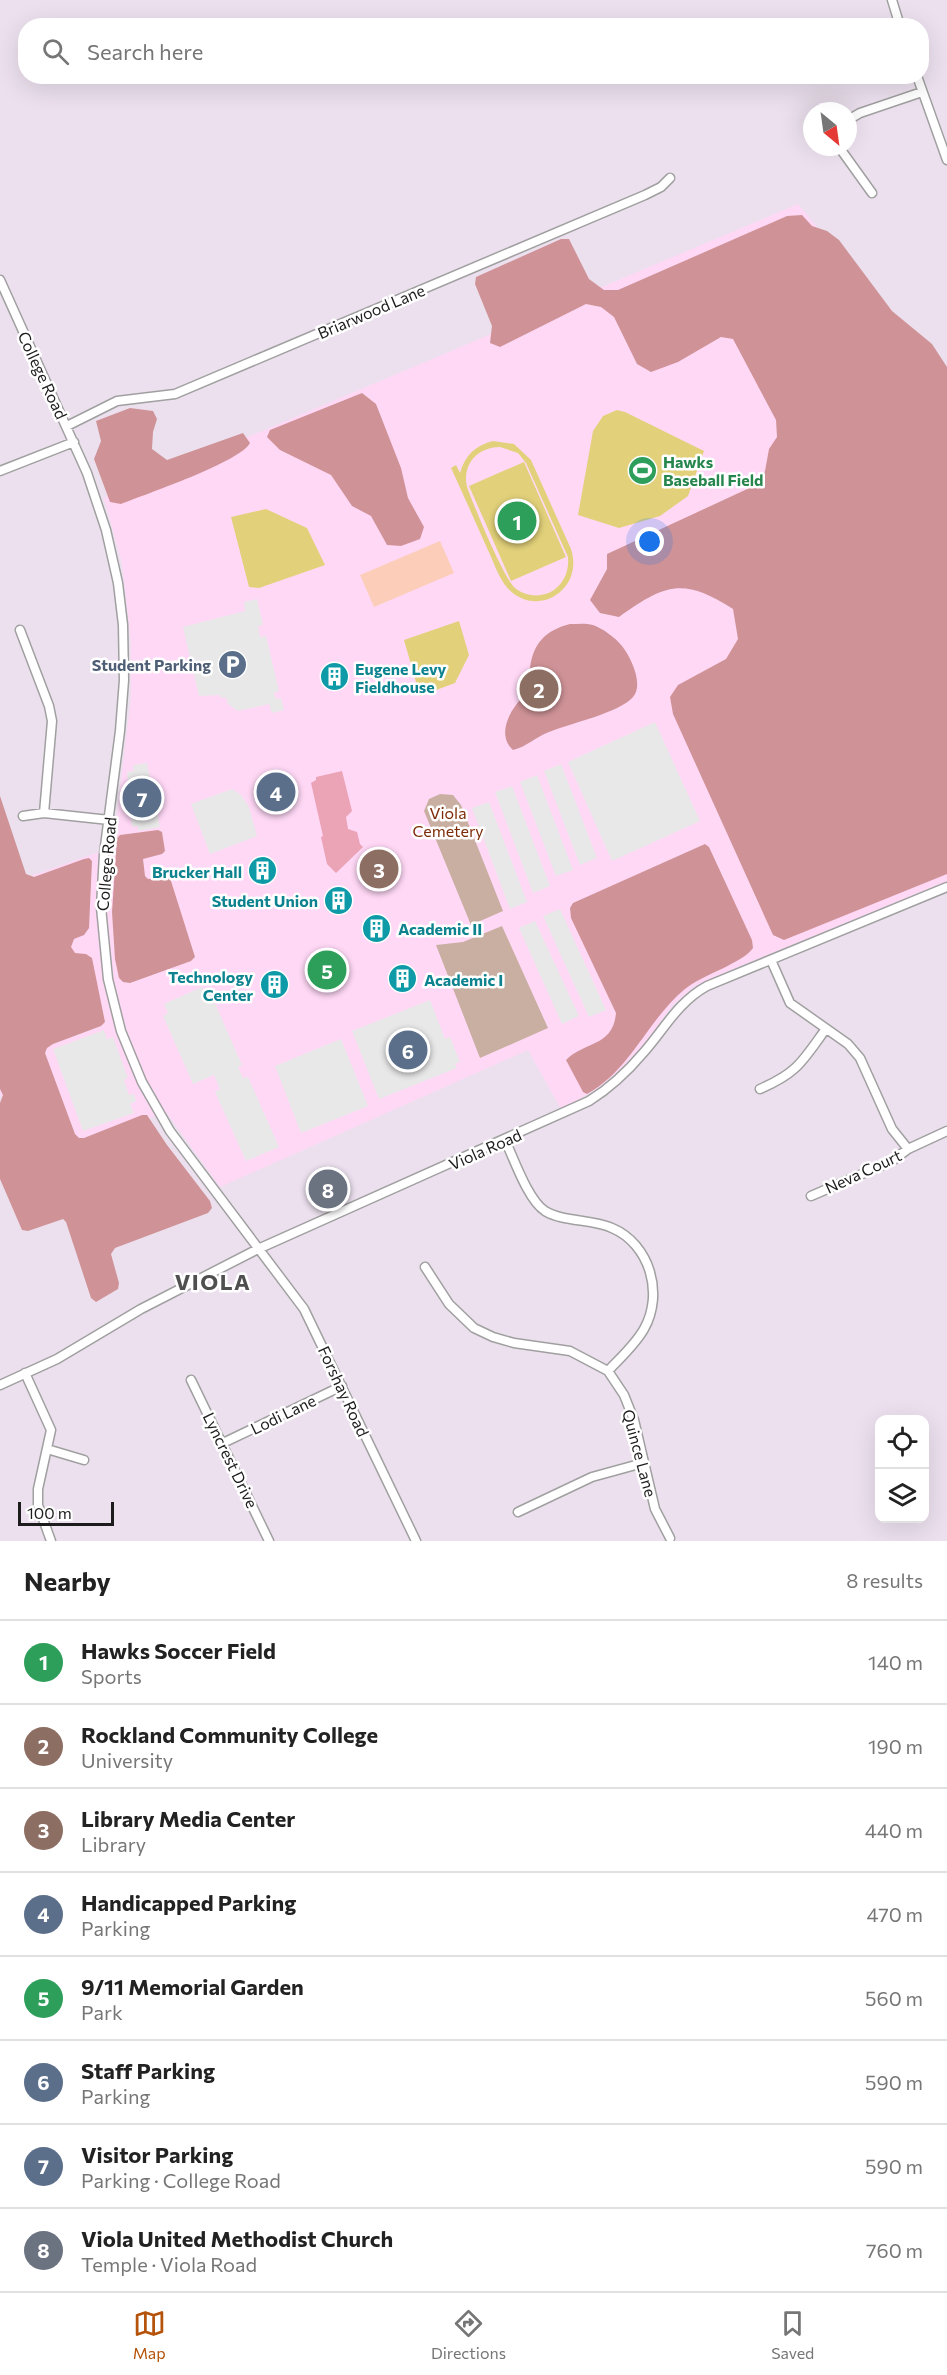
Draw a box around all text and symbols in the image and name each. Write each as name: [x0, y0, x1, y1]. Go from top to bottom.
search box: [18, 18, 929, 84]
icon: search: [39, 35, 72, 68]
text: Search here: [87, 38, 203, 65]
north arrow: [803, 102, 857, 156]
street label: Briarwood Lane: [315, 280, 427, 342]
street label: College Road: [14, 328, 72, 422]
place label: Hawks Baseball Field: [663, 452, 763, 489]
sports icon: Hawks Baseball Field: [626, 454, 658, 486]
pin: 1: [498, 498, 536, 544]
your location: [635, 527, 664, 556]
parking icon: Student Parking: [216, 648, 248, 680]
place label: Student Parking: [92, 655, 211, 674]
place label: Eugene Levy Fieldhouse: [355, 659, 447, 696]
building icon: Eugene Levy Fieldhouse: [318, 661, 350, 693]
pin: 2: [520, 666, 558, 712]
pin: 4: [256, 770, 296, 814]
pin: 7: [122, 776, 162, 820]
park label: Viola Cemetery: [412, 803, 484, 840]
street label: College Road: [92, 816, 120, 912]
pin: 3: [360, 846, 398, 892]
building icon: Brucker Hall: [247, 855, 279, 887]
place label: Brucker Hall: [152, 862, 242, 881]
building icon: Student Union: [323, 884, 355, 916]
place label: Student Union: [212, 891, 318, 910]
building icon: Academic II: [361, 912, 393, 944]
place label: Academic II: [398, 919, 482, 938]
pin: 5: [308, 948, 346, 992]
building icon: Academic I: [387, 963, 419, 995]
place label: Technology Center: [168, 967, 253, 1004]
building icon: Technology Center: [258, 969, 290, 1001]
place label: Academic I: [424, 970, 503, 989]
pin: 6: [388, 1028, 428, 1072]
street label: Viola Road: [446, 1125, 524, 1173]
street label: Neva Court: [822, 1145, 905, 1197]
pin: 8: [308, 1166, 348, 1212]
district label: VIOLA: [175, 1268, 251, 1295]
street label: Forshay Road: [315, 1343, 373, 1439]
street label: Lodi Lane: [247, 1390, 319, 1438]
street label: Quince Lane: [619, 1407, 661, 1499]
street label: Lyncrest Drive: [200, 1409, 262, 1511]
map controls: [875, 1415, 929, 1523]
button: locate: [875, 1415, 929, 1469]
button: layers: [875, 1469, 929, 1523]
scale bar: [18, 1499, 114, 1526]
text: 100 m: [27, 1503, 72, 1522]
text: Nearby: [24, 1565, 111, 1596]
text: 8 results: [846, 1568, 923, 1592]
text: Hawks Soccer Field: [81, 1637, 276, 1664]
text: 1: [39, 1650, 48, 1674]
text: 140 m: [868, 1650, 923, 1674]
text: Sports: [81, 1664, 142, 1688]
text: Rockland Community College: [81, 1721, 378, 1748]
text: 2: [38, 1734, 49, 1758]
text: 190 m: [868, 1734, 923, 1758]
text: University: [81, 1748, 173, 1772]
text: Library Media Center: [81, 1805, 295, 1832]
text: 3: [38, 1818, 49, 1842]
text: 440 m: [865, 1818, 923, 1842]
text: Library: [81, 1832, 146, 1856]
text: Handicapped Parking: [81, 1889, 296, 1916]
text: 4: [37, 1902, 50, 1926]
text: 470 m: [867, 1902, 923, 1926]
text: Parking: [81, 1916, 150, 1940]
text: 9/11 Memorial Garden: [81, 1973, 304, 2000]
text: 5: [38, 1986, 49, 2010]
text: 560 m: [865, 1986, 923, 2010]
text: Park: [81, 2000, 123, 2024]
text: Staff Parking: [81, 2057, 215, 2084]
text: 6: [37, 2070, 50, 2094]
text: 590 m: [865, 2070, 923, 2094]
text: Parking: [81, 2084, 150, 2108]
text: Visitor Parking: [81, 2141, 233, 2168]
text: 7: [38, 2154, 49, 2178]
text: 590 m: [865, 2154, 923, 2178]
text: Parking · College Road: [81, 2168, 281, 2192]
text: Viola United Methodist Church: [81, 2225, 393, 2252]
text: 8: [37, 2238, 50, 2262]
text: 760 m: [866, 2238, 923, 2262]
text: Temple · Viola Road: [81, 2252, 257, 2276]
tab: Map: [133, 2307, 166, 2362]
tab: Directions: [431, 2307, 506, 2362]
tab: Saved: [771, 2307, 814, 2362]

